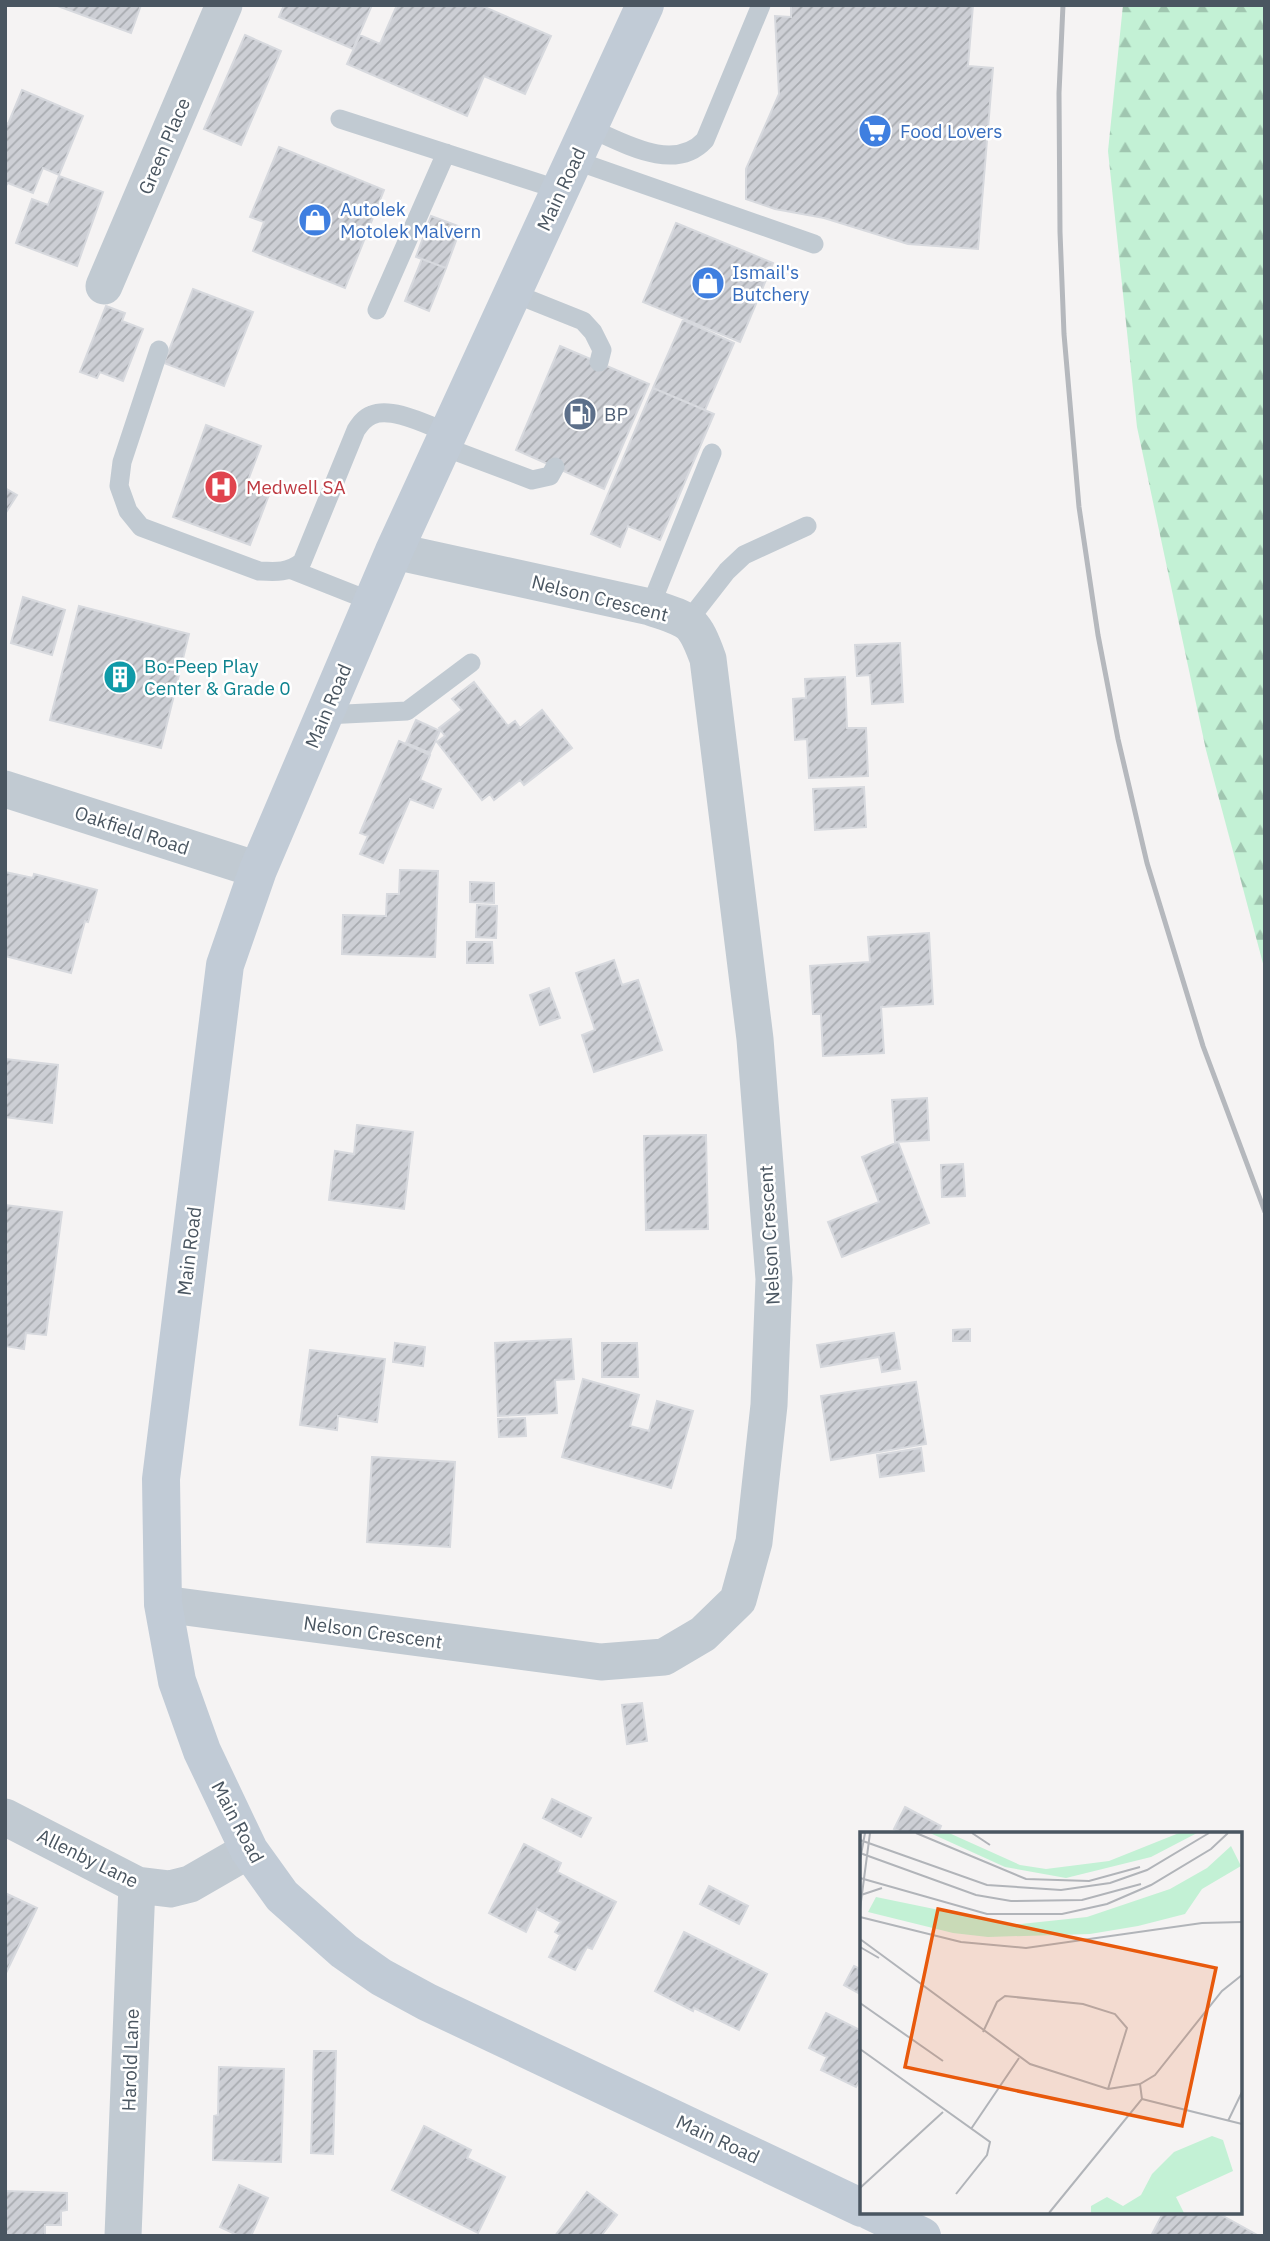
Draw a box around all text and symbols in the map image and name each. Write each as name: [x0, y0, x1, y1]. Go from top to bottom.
street label: Green Place: [133, 94, 195, 198]
supermarket icon: Food Lovers: [856, 112, 894, 150]
place label: Food Lovers: [900, 119, 1003, 143]
street label: Main Road: [531, 143, 591, 235]
place label: Autolek Motolek Malvern: [340, 197, 481, 243]
shop icon: Autolek Motolek Malvern: [296, 201, 334, 239]
place label: Ismail's Butchery: [732, 260, 810, 306]
shop icon: Ismail's Butchery: [689, 264, 727, 302]
fuel station icon: BP: [561, 395, 599, 433]
place label: BP: [604, 402, 628, 426]
hospital icon: Medwell SA: [202, 468, 240, 506]
place label: Medwell SA: [246, 475, 346, 499]
street label: Nelson Crescent: [529, 569, 671, 627]
place label: Bo-Peep Play Center & Grade 0: [144, 654, 291, 700]
building icon: Bo-Peep Play Center & Grade 0: [101, 658, 139, 696]
street label: Main Road: [300, 660, 356, 752]
street label: Oakfield Road: [72, 800, 192, 860]
street label: Nelson Crescent: [753, 1165, 785, 1305]
street label: Main Road: [172, 1205, 206, 1297]
street label: Nelson Crescent: [302, 1610, 444, 1654]
street label: Main Road: [206, 1777, 270, 1867]
street label: Allenby Lane: [34, 1823, 142, 1893]
inset map: [860, 1832, 1242, 2213]
street label: Harold Lane: [116, 2008, 144, 2112]
street label: Main Road: [672, 2109, 764, 2169]

